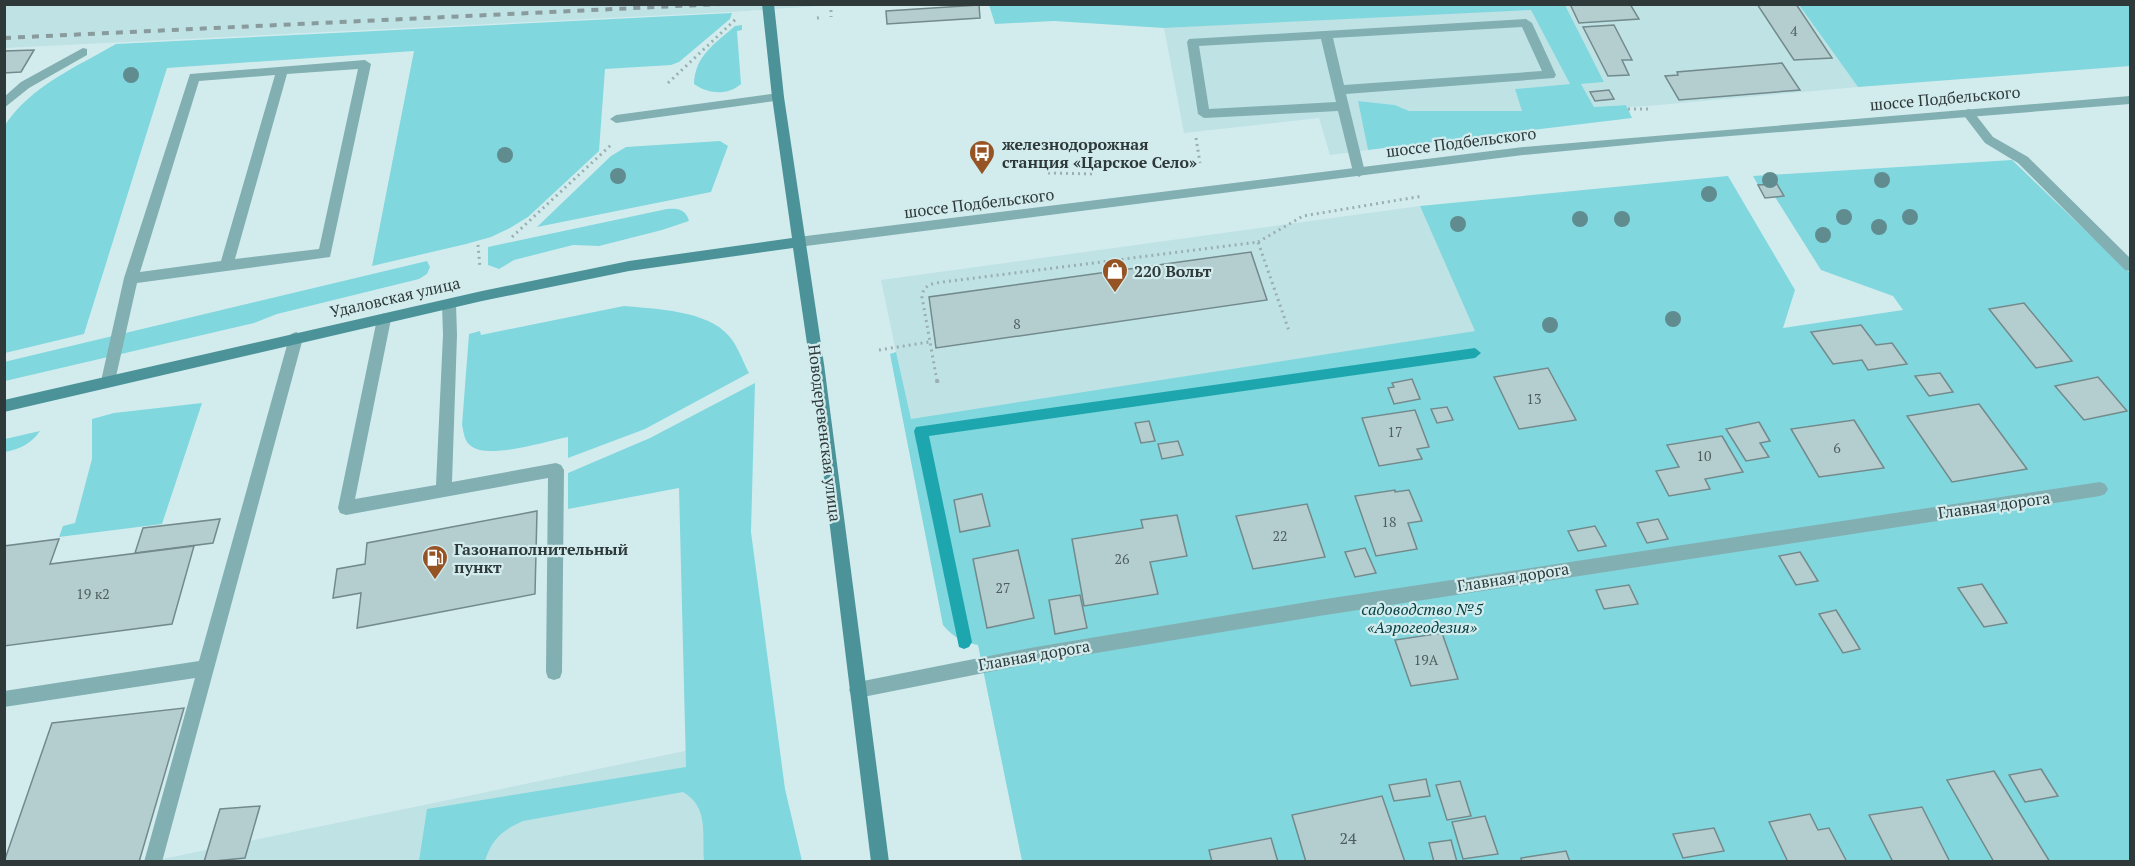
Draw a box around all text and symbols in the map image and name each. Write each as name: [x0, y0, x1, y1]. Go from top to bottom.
house number: 4: [1790, 21, 1798, 40]
street label: шоссе Подбельского: [1869, 80, 2021, 116]
street label: шоссе Подбельского: [1385, 122, 1537, 162]
place label: железнодорожная станция «Царское Село»: [1002, 133, 1197, 173]
bus stop icon: железнодорожная станция «Царское Село»: [967, 138, 997, 176]
street label: шоссе Подбельского: [903, 183, 1055, 223]
shop icon: 220 Вольт: [1100, 256, 1130, 294]
place label: 220 Вольт: [1134, 260, 1212, 282]
street label: Удаловская улица: [328, 271, 462, 323]
house number: 8: [1013, 314, 1021, 333]
street label: Новодеревенская улица: [803, 343, 847, 523]
house number: 13: [1527, 389, 1541, 408]
house number: 17: [1388, 422, 1402, 441]
house number: 6: [1833, 438, 1841, 457]
house number: 10: [1697, 446, 1711, 465]
street label: Главная дорога: [1936, 486, 2052, 524]
house number: 18: [1382, 512, 1396, 531]
house number: 22: [1273, 526, 1287, 545]
place label: Газонаполнительный пункт: [454, 538, 629, 578]
fuel station icon: Газонаполнительный пункт: [420, 543, 450, 581]
house number: 26: [1115, 549, 1130, 568]
street label: Главная дорога: [1455, 557, 1571, 597]
house number: 27: [996, 578, 1010, 597]
house number: 19 к2: [76, 584, 110, 603]
park label: садоводство №5 «Аэрогеодезия»: [1361, 598, 1484, 638]
street label: Главная дорога: [976, 634, 1092, 676]
house number: 19А: [1414, 650, 1439, 669]
house number: 24: [1339, 827, 1357, 849]

